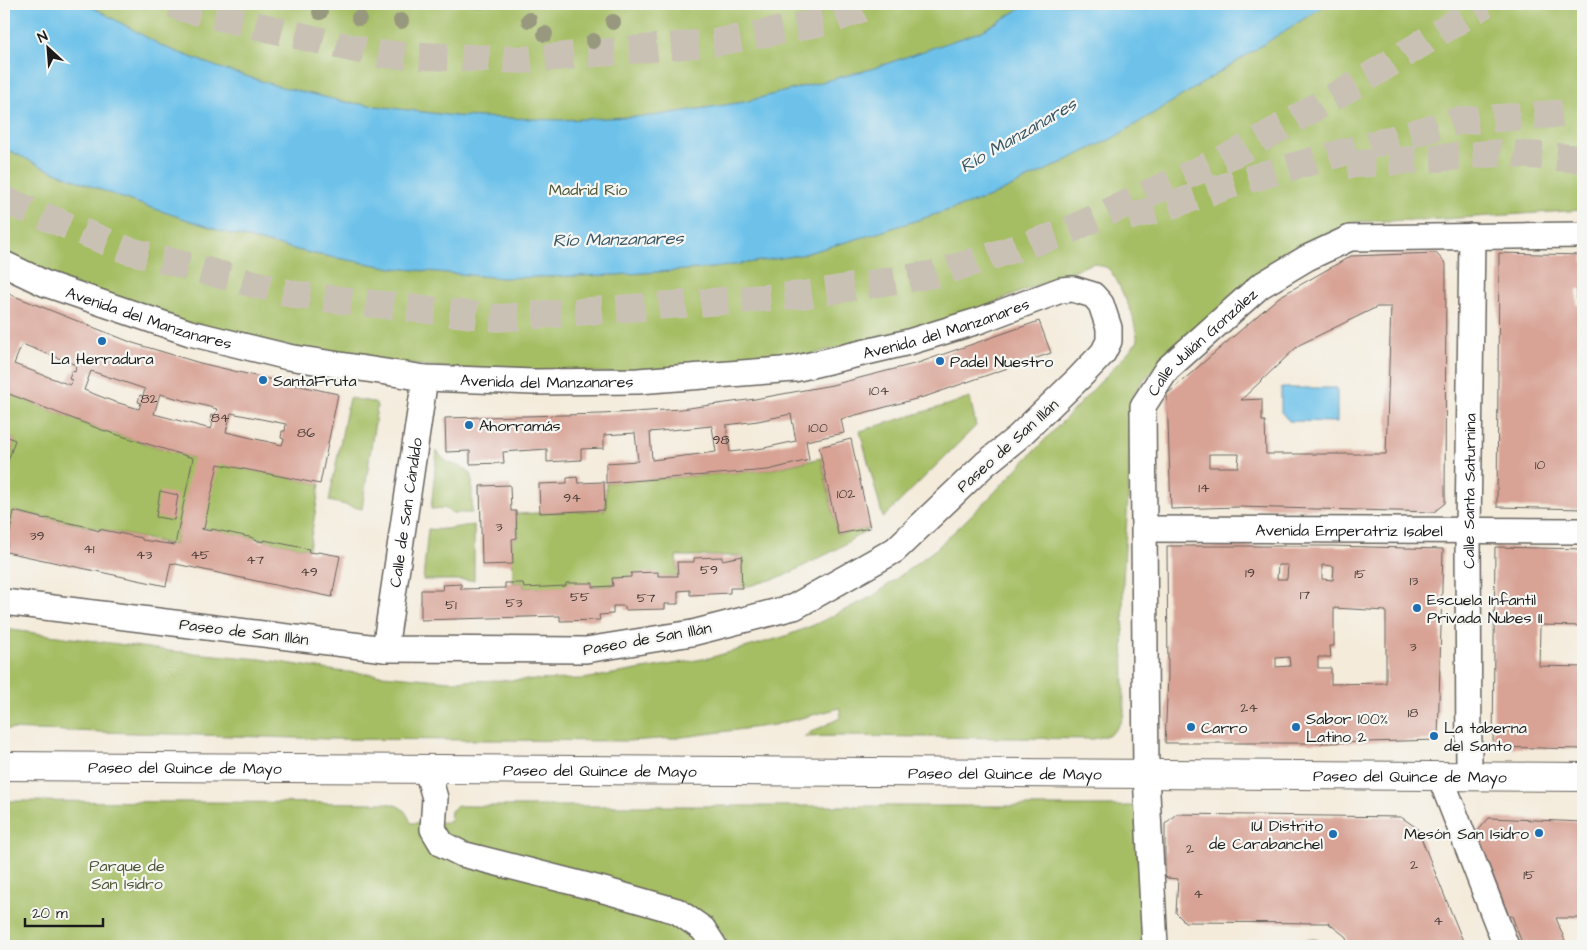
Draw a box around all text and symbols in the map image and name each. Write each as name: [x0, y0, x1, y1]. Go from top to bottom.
north arrow: [22, 22, 72, 72]
text: N: [34, 26, 51, 48]
water label: Río Manzanares: [955, 91, 1082, 179]
park label: Madrid Río: [549, 179, 627, 201]
water label: Río Manzanares: [552, 226, 685, 253]
street label: Avenida del Manzanares: [63, 282, 234, 355]
street label: Calle Julián González: [1142, 284, 1262, 401]
street label: Avenida del Manzanares: [861, 293, 1033, 365]
marker: La Herradura: [96, 335, 108, 347]
place label: La Herradura: [50, 348, 154, 370]
place label: Padel Nuestro: [950, 351, 1053, 373]
marker: Padel Nuestro: [934, 355, 946, 367]
street label: Avenida del Manzanares: [460, 369, 634, 394]
place label: SantaFruta: [273, 370, 357, 392]
marker: SantaFruta: [257, 374, 269, 386]
house number: 104: [869, 381, 890, 401]
house number: 82: [140, 389, 158, 409]
street label: Paseo de San Illán: [952, 394, 1063, 497]
house number: 84: [211, 408, 230, 428]
street label: Calle Santa Saturnina: [1458, 413, 1482, 569]
place label: Ahorramás: [479, 415, 561, 437]
house number: 100: [808, 418, 828, 438]
marker: Ahorramás: [463, 419, 475, 431]
house number: 86: [297, 423, 315, 443]
house number: 98: [712, 430, 730, 450]
street label: Calle de San Cándido: [384, 436, 428, 589]
house number: 10: [1535, 455, 1545, 475]
house number: 14: [1198, 478, 1210, 498]
house number: 102: [837, 484, 855, 504]
house number: 94: [563, 488, 581, 508]
house number: 3: [495, 517, 503, 537]
street label: Avenida Emperatriz Isabel: [1255, 520, 1443, 542]
house number: 39: [29, 526, 45, 546]
house number: 41: [83, 539, 95, 559]
house number: 43: [136, 545, 152, 565]
house number: 45: [190, 545, 210, 565]
house number: 47: [246, 550, 264, 570]
house number: 59: [700, 560, 718, 580]
house number: 49: [300, 562, 318, 582]
house number: 19: [1245, 563, 1255, 583]
house number: 15: [1354, 564, 1366, 584]
house number: 13: [1410, 571, 1418, 591]
house number: 17: [1300, 585, 1311, 605]
house number: 55: [570, 587, 590, 607]
house number: 57: [637, 588, 656, 608]
place label: Escuela Infantil Privada Nubes II: [1427, 589, 1543, 629]
house number: 53: [505, 593, 523, 613]
house number: 51: [445, 595, 457, 615]
marker: Escuela Infantil Privada Nubes II: [1411, 602, 1423, 614]
street label: Paseo de San Illán: [178, 613, 310, 651]
street label: Paseo de San Illán: [581, 617, 713, 661]
house number: 3: [1409, 637, 1417, 657]
house number: 24: [1240, 698, 1258, 718]
house number: 18: [1408, 703, 1418, 723]
place label: Sabor 100% Latino 2: [1306, 708, 1388, 748]
place label: Carro: [1201, 717, 1247, 739]
place label: La taberna del Santo: [1444, 717, 1527, 757]
marker: Carro: [1185, 721, 1197, 733]
marker: Sabor 100% Latino 2: [1290, 721, 1302, 733]
marker: La taberna del Santo: [1428, 730, 1440, 742]
street label: Paseo del Quince de Mayo: [88, 757, 282, 781]
street label: Paseo del Quince de Mayo: [503, 759, 697, 784]
street label: Paseo del Quince de Mayo: [908, 762, 1102, 787]
street label: Paseo del Quince de Mayo: [1313, 765, 1507, 789]
place label: IU Distrito de Carabanchel: [1209, 815, 1323, 855]
place label: Mesón San Isidro: [1404, 823, 1529, 845]
marker: Mesón San Isidro: [1533, 827, 1545, 839]
marker: IU Distrito de Carabanchel: [1327, 828, 1339, 840]
house number: 2: [1186, 839, 1194, 859]
park label: Parque de San Isidro: [89, 855, 165, 895]
house number: 2: [1410, 855, 1418, 875]
house number: 15: [1523, 865, 1535, 885]
house number: 4: [1193, 884, 1203, 904]
scale bar: [25, 895, 102, 927]
text: 20 m: [32, 903, 68, 924]
house number: 4: [1433, 911, 1443, 931]

